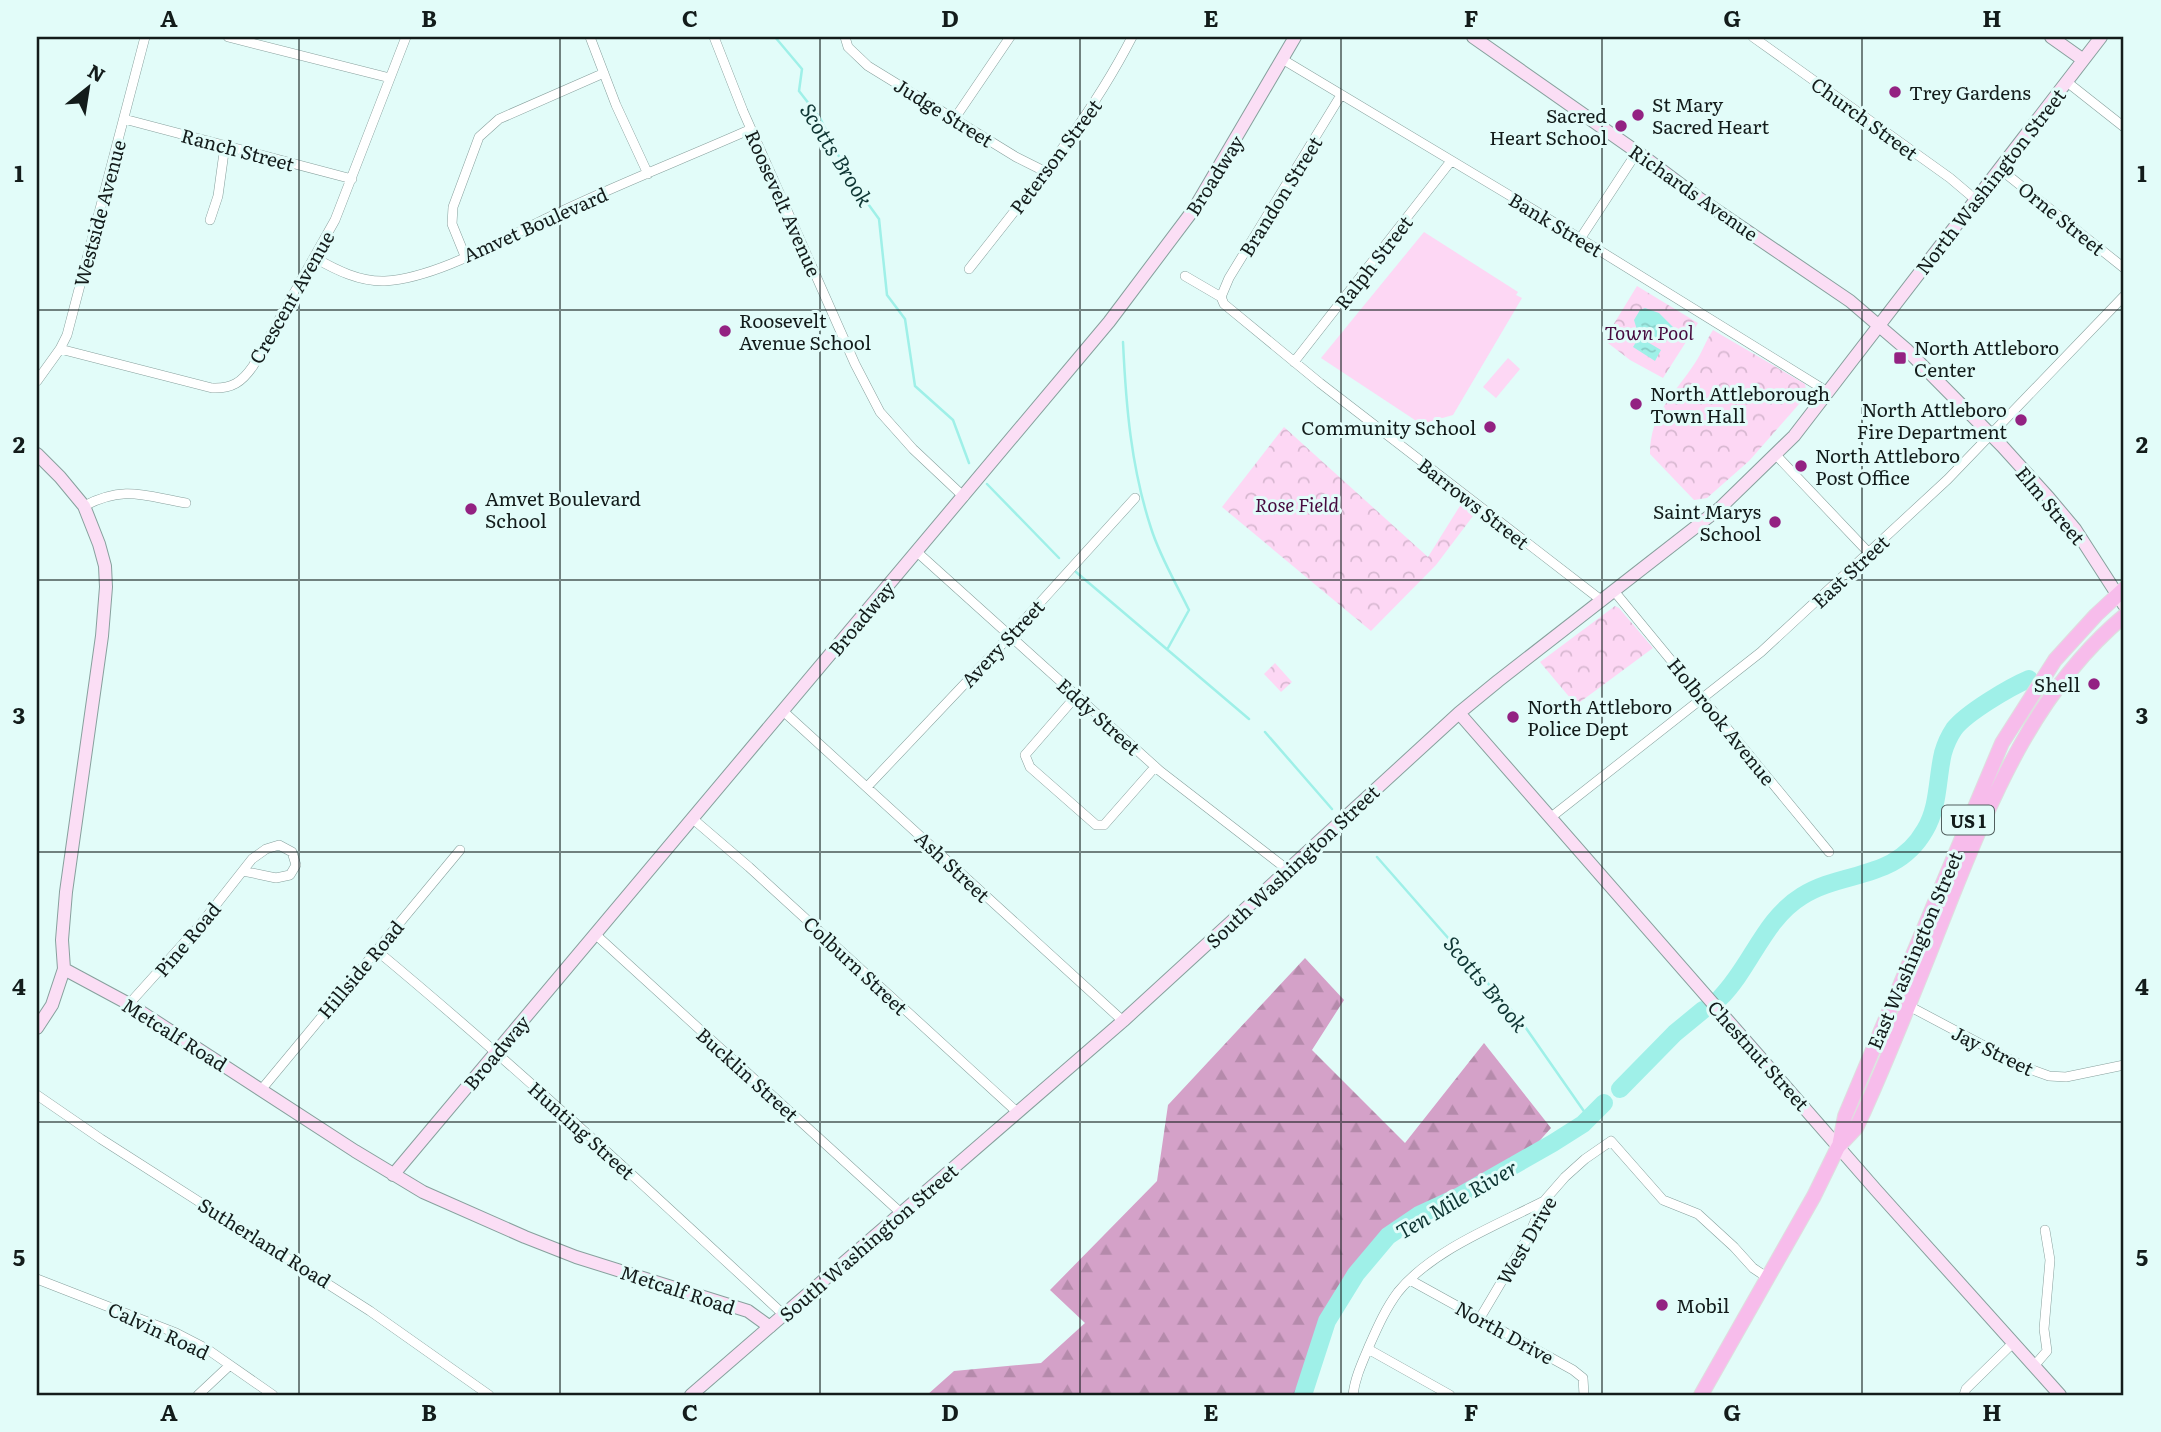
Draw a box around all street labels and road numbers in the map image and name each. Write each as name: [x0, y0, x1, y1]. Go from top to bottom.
street label: Judge Street: [889, 70, 999, 154]
street label: Church Street: [1806, 70, 1925, 167]
street label: North Washington Street: [1908, 82, 2072, 280]
street label: Peterson Street: [1002, 92, 1108, 219]
street label: Ranch Street: [178, 120, 298, 178]
street label: Roosevelt Avenue: [739, 125, 829, 281]
street label: Broadway: [1178, 129, 1250, 221]
street label: Brandon Street: [1232, 130, 1328, 262]
street label: Westside Avenue: [66, 136, 132, 290]
street label: Richards Avenue: [1624, 137, 1764, 247]
street label: Orne Street: [2013, 174, 2111, 262]
street label: Amvet Boulevard: [458, 179, 612, 268]
street label: Bank Street: [1504, 185, 1608, 263]
street label: Ralph Street: [1327, 209, 1419, 315]
street label: Crescent Avenue: [242, 225, 341, 369]
street label: Barrows Street: [1412, 451, 1536, 556]
street label: Elm Street: [2010, 460, 2092, 551]
street label: East Street: [1805, 528, 1895, 614]
street label: Broadway: [821, 574, 901, 662]
street label: Avery Street: [954, 593, 1050, 693]
street label: Holbrook Avenue: [1662, 651, 1782, 791]
street label: Eddy Street: [1051, 671, 1147, 761]
street label: South Washington Street: [1199, 778, 1385, 954]
road number: US 1: [1942, 806, 1994, 834]
street label: Ash Street: [909, 824, 997, 908]
street label: East Washington Street: [1860, 846, 1969, 1053]
street label: Pine Road: [147, 895, 227, 982]
street label: Colburn Street: [798, 909, 915, 1021]
street label: Hillside Road: [310, 913, 410, 1024]
street label: Metcalf Road: [117, 991, 233, 1078]
street label: Chestnut Street: [1702, 994, 1817, 1117]
street label: Broadway: [456, 1008, 536, 1096]
street label: Jay Street: [1947, 1018, 2039, 1082]
street label: Bucklin Street: [691, 1020, 806, 1128]
street label: Hunting Street: [522, 1074, 642, 1186]
street label: South Washington Street: [773, 1156, 964, 1327]
street label: Sutherland Road: [193, 1190, 337, 1294]
street label: West Drive: [1489, 1190, 1563, 1290]
street label: Metcalf Road: [617, 1257, 739, 1321]
street label: North Drive: [1451, 1293, 1559, 1371]
street label: Calvin Road: [104, 1294, 215, 1366]

